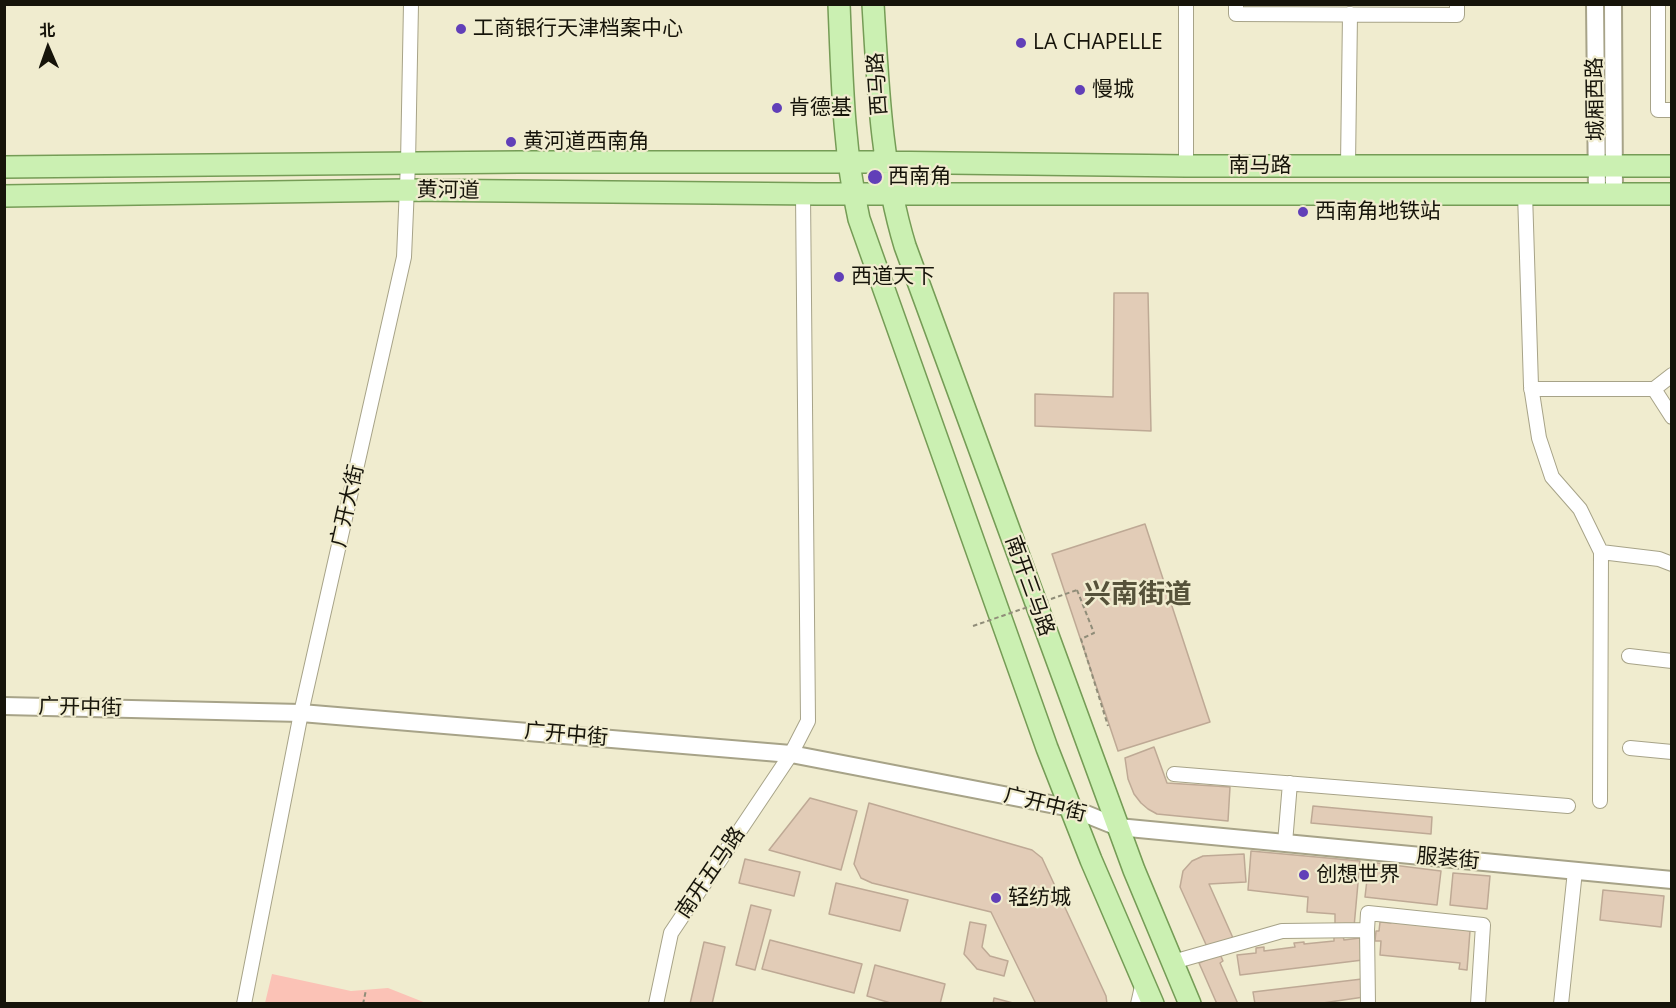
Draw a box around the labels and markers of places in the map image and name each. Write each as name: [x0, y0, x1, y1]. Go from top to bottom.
place label: 工商银行天津档案中心: [473, 16, 683, 42]
marker: 工商银行天津档案中心: [454, 22, 468, 36]
place label: LA CHAPELLE: [1033, 30, 1163, 56]
marker: LA CHAPELLE: [1014, 36, 1028, 50]
place label: 慢城: [1092, 77, 1134, 103]
marker: 慢城: [1073, 83, 1087, 97]
place label: 肯德基: [789, 95, 852, 121]
marker: 肯德基: [770, 101, 784, 115]
place label: 黄河道西南角: [523, 129, 649, 155]
marker: 黄河道西南角: [504, 135, 518, 149]
place label: 西南角: [888, 164, 951, 190]
marker: 西南角: [866, 168, 884, 186]
place label: 西南角地铁站: [1315, 199, 1441, 225]
marker: 西南角地铁站: [1296, 205, 1310, 219]
place label: 西道天下: [851, 264, 935, 290]
marker: 西道天下: [832, 270, 846, 284]
place label: 创想世界: [1316, 862, 1400, 888]
marker: 创想世界: [1297, 868, 1311, 882]
place label: 轻纺城: [1008, 885, 1071, 911]
marker: 轻纺城: [989, 891, 1003, 905]

